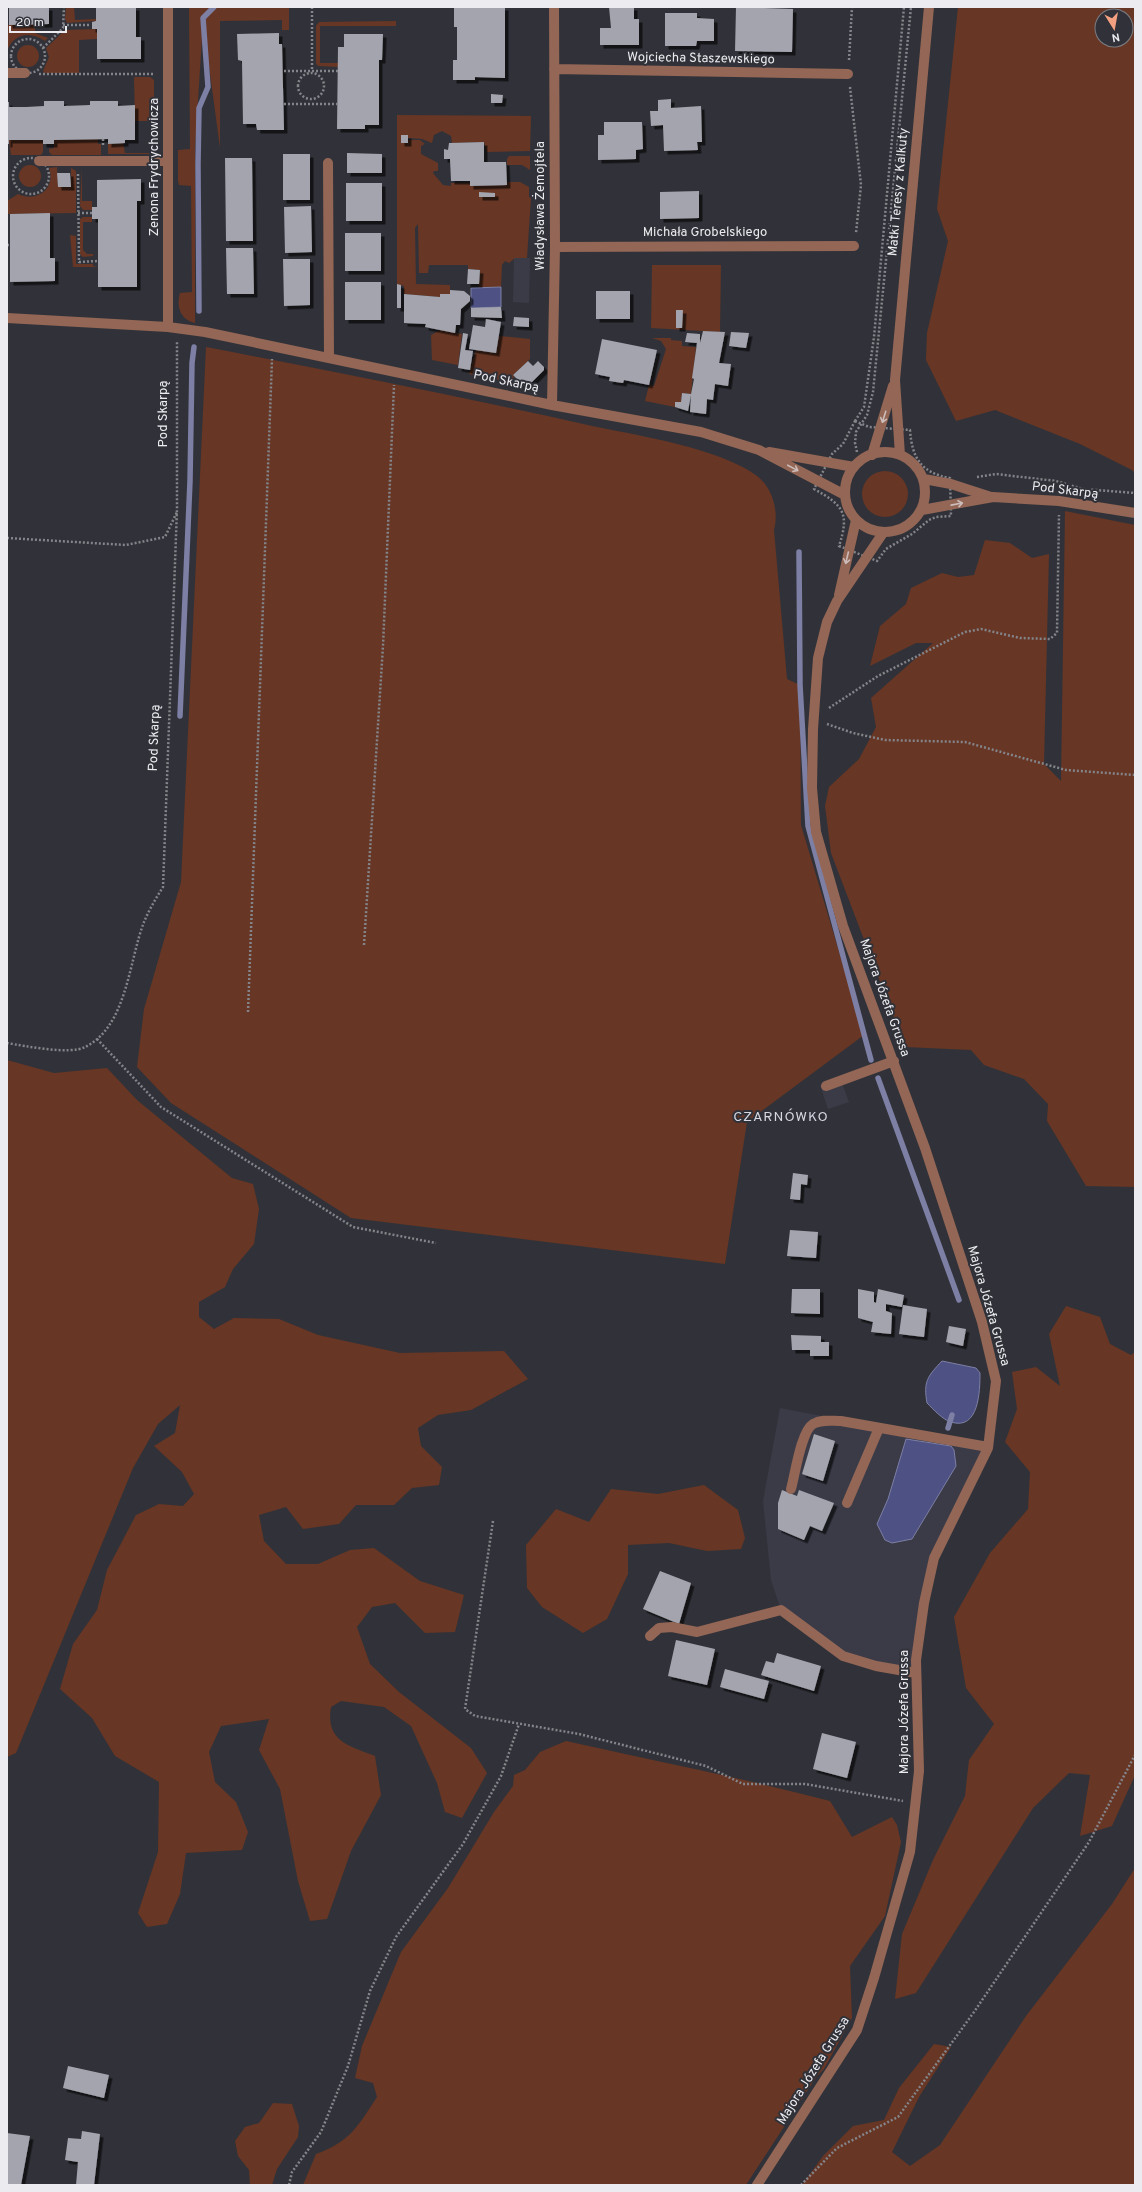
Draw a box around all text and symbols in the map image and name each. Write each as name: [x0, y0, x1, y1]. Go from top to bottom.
scale bar: [10, 8, 66, 34]
north arrow: [1094, 8, 1134, 48]
text: 20 m: [16, 15, 44, 31]
text: N: [1111, 29, 1121, 44]
street label: Wojciecha Staszewskiego: [627, 50, 775, 68]
street label: Zenona Frydrychowicza: [147, 98, 163, 236]
street label: Matki Teresy z Kalkuty: [885, 127, 913, 257]
street label: Władysława Żemojtela: [531, 141, 549, 271]
street label: Michała Grobelskiego: [643, 225, 767, 241]
street label: Pod Skarpą: [472, 367, 540, 397]
street label: Pod Skarpą: [156, 381, 172, 447]
one-way arrow: [880, 411, 887, 424]
one-way arrow: [787, 465, 799, 473]
street label: Pod Skarpą: [1031, 479, 1099, 503]
one-way arrow: [950, 500, 963, 508]
one-way arrow: [843, 551, 851, 564]
street label: Pod Skarpą: [146, 704, 164, 772]
street label: Majora Józefa Grussa: [855, 937, 913, 1059]
district label: CZARNÓWKO: [733, 1108, 829, 1126]
street label: Majora Józefa Grussa: [963, 1244, 1013, 1368]
street label: Majora Józefa Grussa: [897, 1650, 913, 1774]
street label: Majora Józefa Grussa: [774, 2014, 854, 2128]

